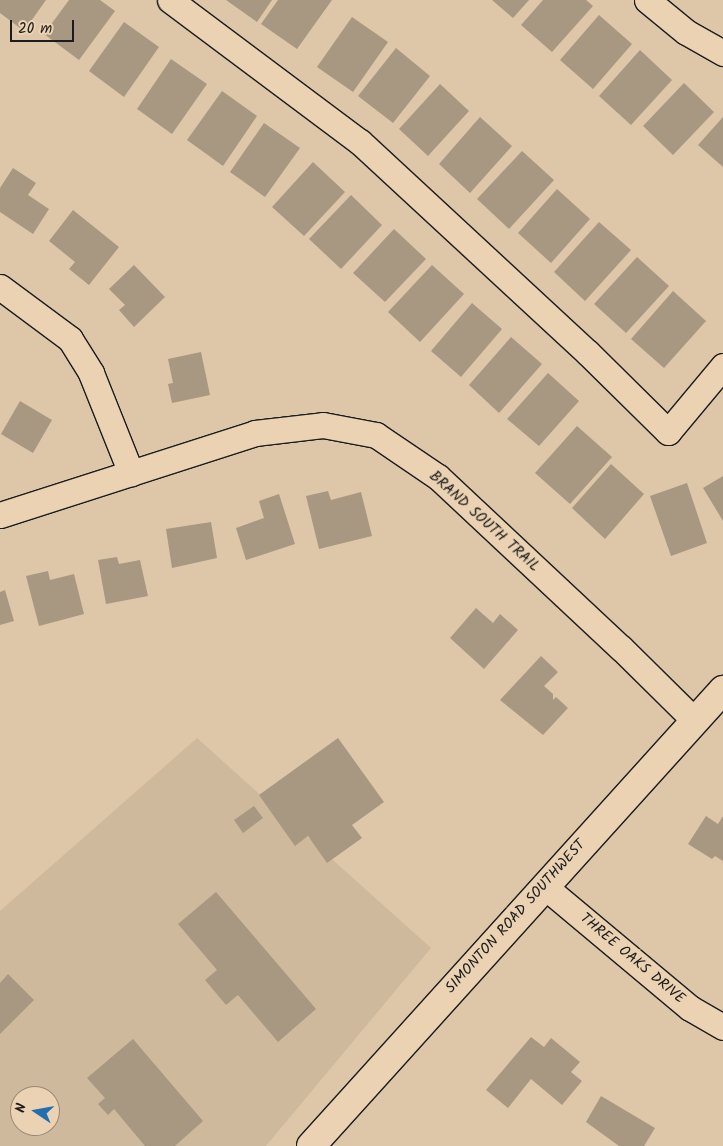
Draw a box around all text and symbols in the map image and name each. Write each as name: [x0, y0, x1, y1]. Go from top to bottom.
scale bar: [12, 10, 76, 42]
text: 20 m: [18, 17, 52, 41]
street label: BRAND SOUTH TRAIL: [425, 468, 543, 576]
street label: SIMONTON ROAD SOUTHWEST: [442, 836, 590, 998]
street label: THREE OAKS DRIVE: [576, 910, 688, 1008]
north arrow: [10, 1086, 60, 1136]
text: N: [10, 1101, 33, 1115]

